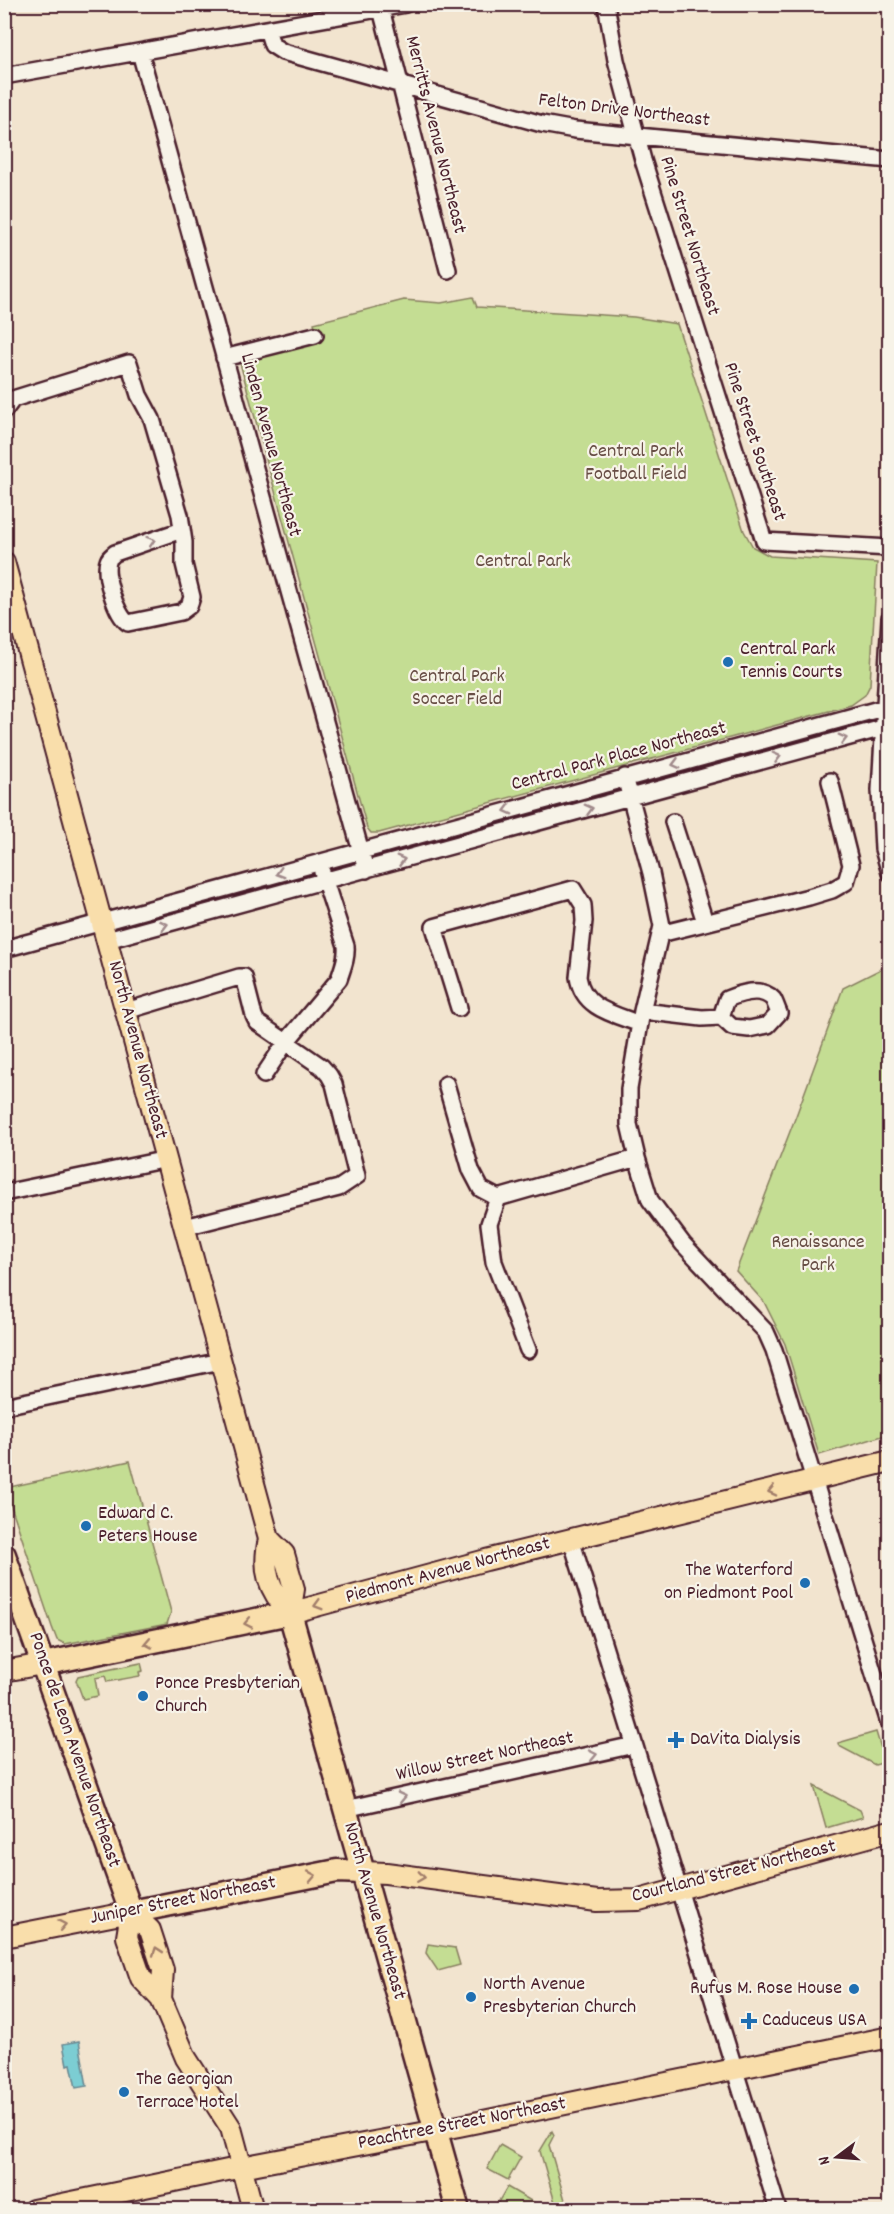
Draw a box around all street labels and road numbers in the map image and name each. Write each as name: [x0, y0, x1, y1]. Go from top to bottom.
street label: Merritts Avenue Northeast: [397, 33, 473, 237]
street label: Felton Drive Northeast: [537, 87, 711, 135]
street label: Pine Street Northeast: [651, 153, 727, 319]
street label: Linden Avenue Northeast: [232, 350, 308, 540]
street label: Pine Street Southeast: [715, 359, 793, 525]
street label: Central Park Place Northeast: [508, 715, 730, 799]
street label: North Avenue Northeast: [100, 958, 174, 1142]
street label: Piedmont Avenue Northeast: [343, 1530, 553, 1612]
street label: Ponce de Leon Avenue Northeast: [21, 1629, 127, 1871]
street label: Willow Street Northeast: [394, 1724, 576, 1790]
street label: North Avenue Northeast: [335, 1819, 413, 2003]
street label: Courtland Street Northeast: [629, 1833, 839, 1911]
street label: Juniper Street Northeast: [88, 1869, 278, 1933]
street label: Peachtree Street Northeast: [356, 2090, 568, 2158]

